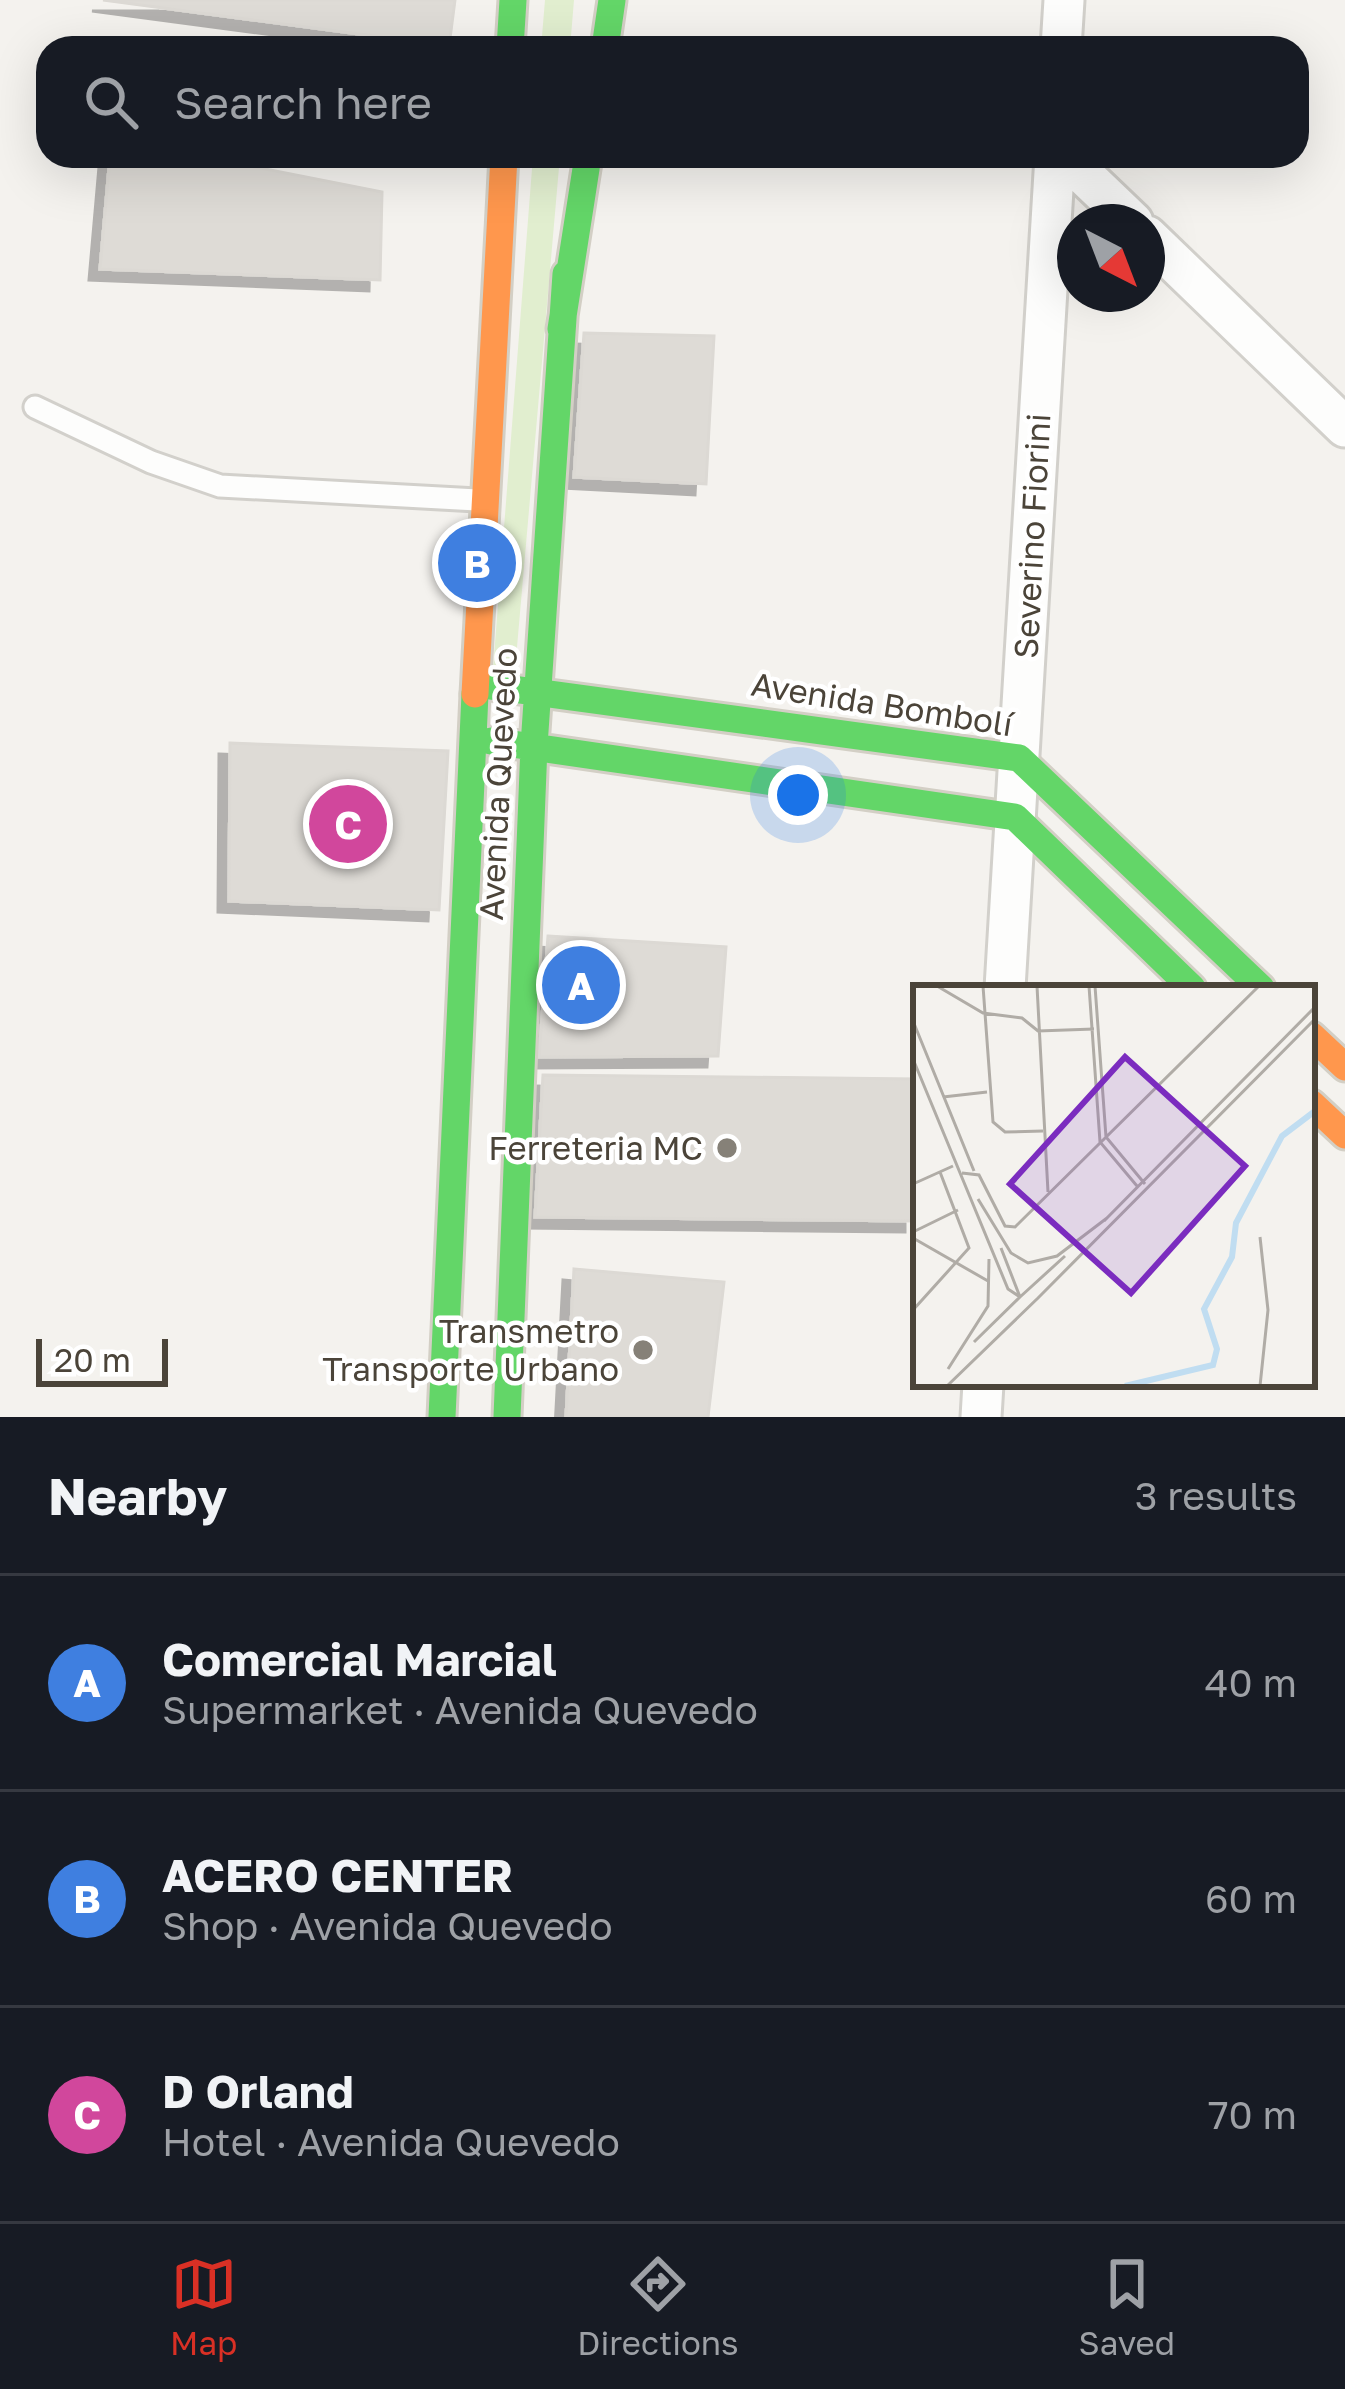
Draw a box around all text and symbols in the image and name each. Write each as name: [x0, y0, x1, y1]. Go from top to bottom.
search box: [36, 36, 1309, 168]
icon: search: [78, 69, 144, 135]
text: Search here: [174, 75, 432, 129]
north arrow: [1057, 204, 1165, 312]
street label: Severino Fiorini: [1006, 412, 1057, 660]
pin: B: [438, 518, 516, 608]
street label: Avenida Quevedo: [471, 646, 524, 921]
street label: Avenida Bombolí: [749, 664, 1018, 744]
your location: [768, 765, 828, 825]
pin: C: [309, 779, 387, 869]
pin: A: [542, 940, 620, 1030]
inset map: [913, 985, 1315, 1387]
place label: Ferreteria MC: [488, 1128, 703, 1167]
marker: Ferreteria MC: [714, 1135, 740, 1161]
place label: Transmetro Transporte Urbano: [322, 1311, 619, 1388]
scale bar: [36, 1333, 168, 1386]
marker: Transmetro Transporte Urbano: [630, 1337, 656, 1363]
text: 20 m: [54, 1340, 131, 1379]
text: Nearby: [48, 1465, 227, 1526]
text: 3 results: [1135, 1472, 1297, 1519]
text: Comercial Marcial: [162, 1632, 557, 1686]
text: A: [73, 1659, 101, 1706]
text: 40 m: [1205, 1659, 1297, 1706]
text: Supermarket · Avenida Quevedo: [162, 1686, 758, 1733]
text: ACERO CENTER: [162, 1848, 513, 1902]
text: B: [73, 1875, 101, 1922]
text: 60 m: [1205, 1875, 1297, 1922]
text: Shop · Avenida Quevedo: [162, 1902, 613, 1949]
text: D Orland: [162, 2064, 354, 2118]
text: C: [73, 2091, 101, 2138]
text: 70 m: [1208, 2091, 1297, 2138]
text: Hotel · Avenida Quevedo: [162, 2118, 620, 2165]
tab: Map: [170, 2251, 237, 2362]
tab: Directions: [577, 2251, 739, 2362]
tab: Saved: [1079, 2251, 1175, 2362]

